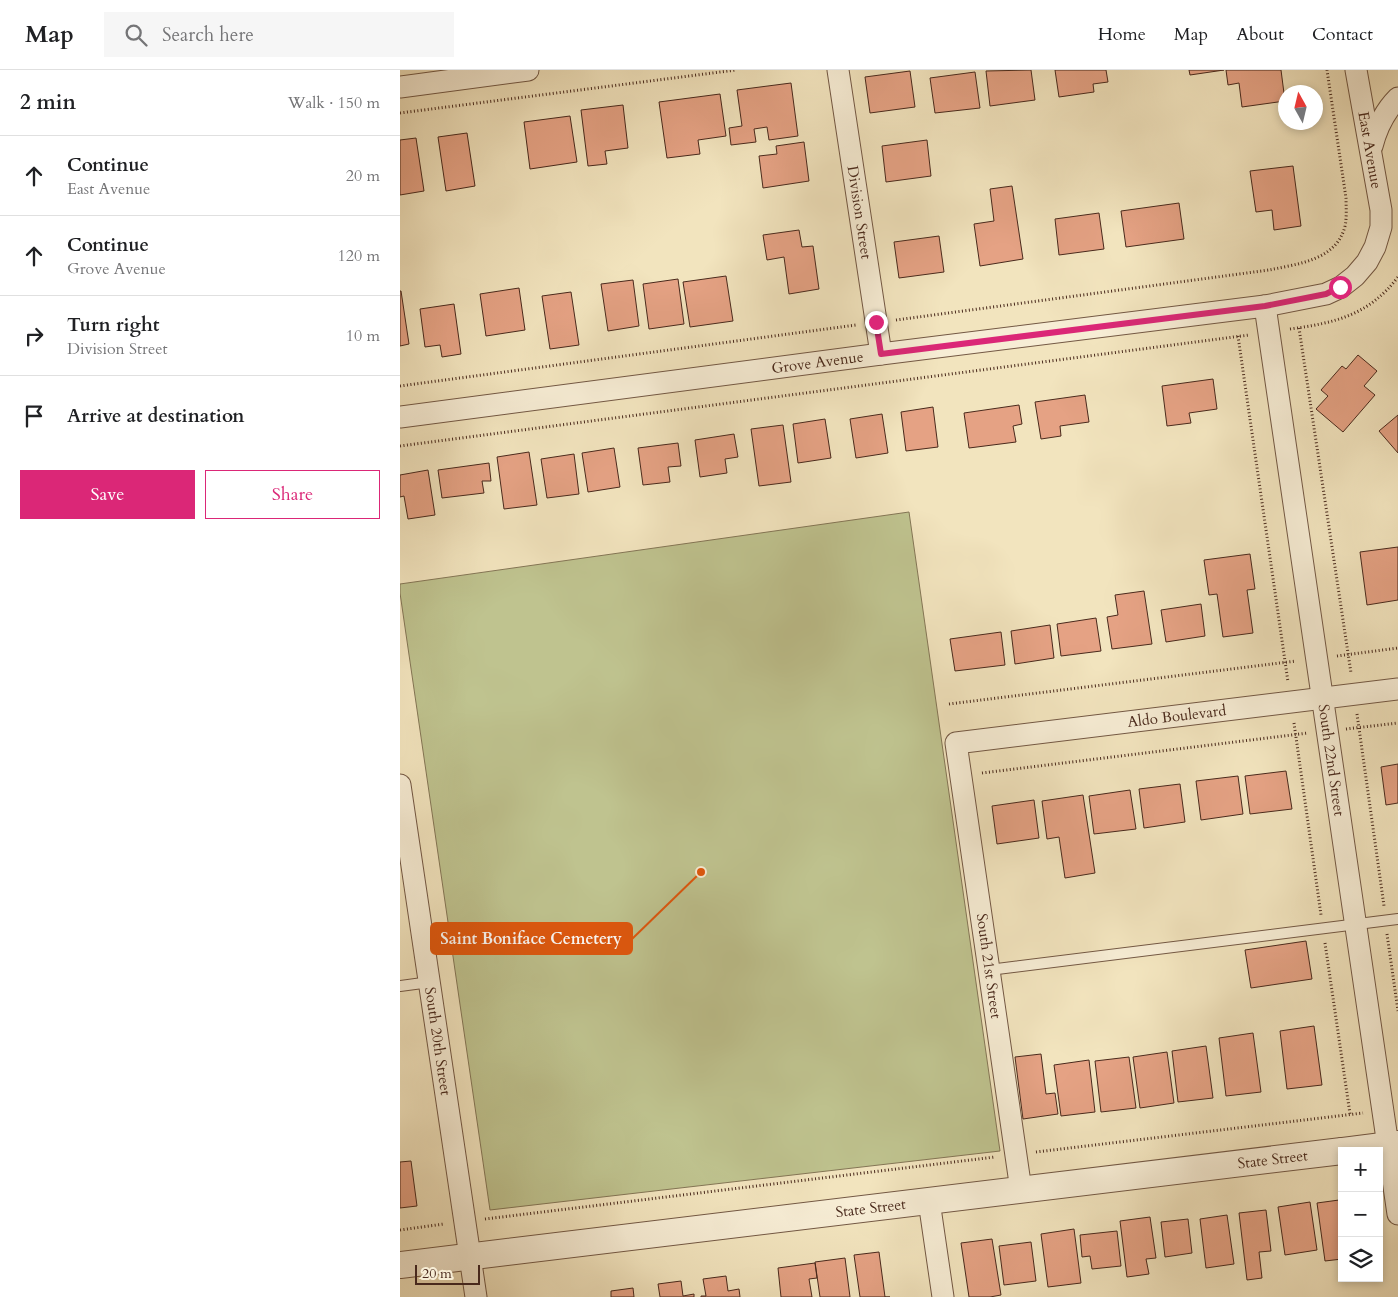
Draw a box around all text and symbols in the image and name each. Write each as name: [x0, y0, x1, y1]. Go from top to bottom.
search box: [104, 12, 454, 57]
text: Map: [25, 18, 74, 51]
icon: search: [122, 21, 150, 49]
text: Search here: [162, 22, 254, 48]
text: Home: [1098, 22, 1146, 47]
text: Map: [1174, 22, 1208, 47]
text: About: [1236, 22, 1284, 47]
text: Contact: [1312, 22, 1373, 47]
north arrow: [1278, 85, 1323, 130]
text: 2 min: [20, 88, 76, 117]
text: Walk · 150 m: [288, 92, 380, 114]
street label: East Avenue: [1353, 110, 1387, 190]
text: Continue: [67, 152, 149, 178]
icon: ahead: [20, 162, 48, 190]
street label: Division Street: [843, 164, 877, 261]
text: 20 m: [346, 165, 380, 187]
text: East Avenue: [67, 178, 150, 200]
text: Continue: [67, 232, 149, 258]
icon: ahead: [20, 242, 48, 270]
text: 120 m: [338, 245, 380, 267]
text: Grove Avenue: [67, 258, 166, 280]
route start: [1329, 276, 1352, 299]
route end: [865, 311, 888, 334]
text: Turn right: [67, 312, 159, 338]
icon: right: [20, 322, 48, 350]
text: 10 m: [346, 325, 380, 347]
text: Division Street: [67, 338, 167, 360]
street label: Grove Avenue: [770, 346, 865, 378]
icon: arrive: [20, 402, 48, 430]
text: Arrive at destination: [67, 403, 244, 429]
button: Save: [20, 470, 195, 519]
button: Share: [205, 470, 380, 519]
street label: Aldo Boulevard: [1126, 700, 1227, 732]
street label: South 22nd Street: [1313, 703, 1350, 818]
street label: South 21st Street: [972, 912, 1006, 1020]
callout: Saint Boniface Cemetery: [431, 923, 632, 954]
text: Saint Boniface Cemetery: [440, 928, 622, 950]
street label: South 20th Street: [420, 986, 456, 1097]
street label: State Street: [1236, 1145, 1309, 1174]
map controls: [1338, 1147, 1383, 1282]
button: +: [1338, 1147, 1383, 1192]
button: −: [1338, 1192, 1383, 1237]
street label: State Street: [834, 1194, 907, 1222]
button: layers: [1338, 1237, 1383, 1282]
scale bar: [415, 1262, 480, 1285]
text: 20 m: [422, 1264, 452, 1283]

